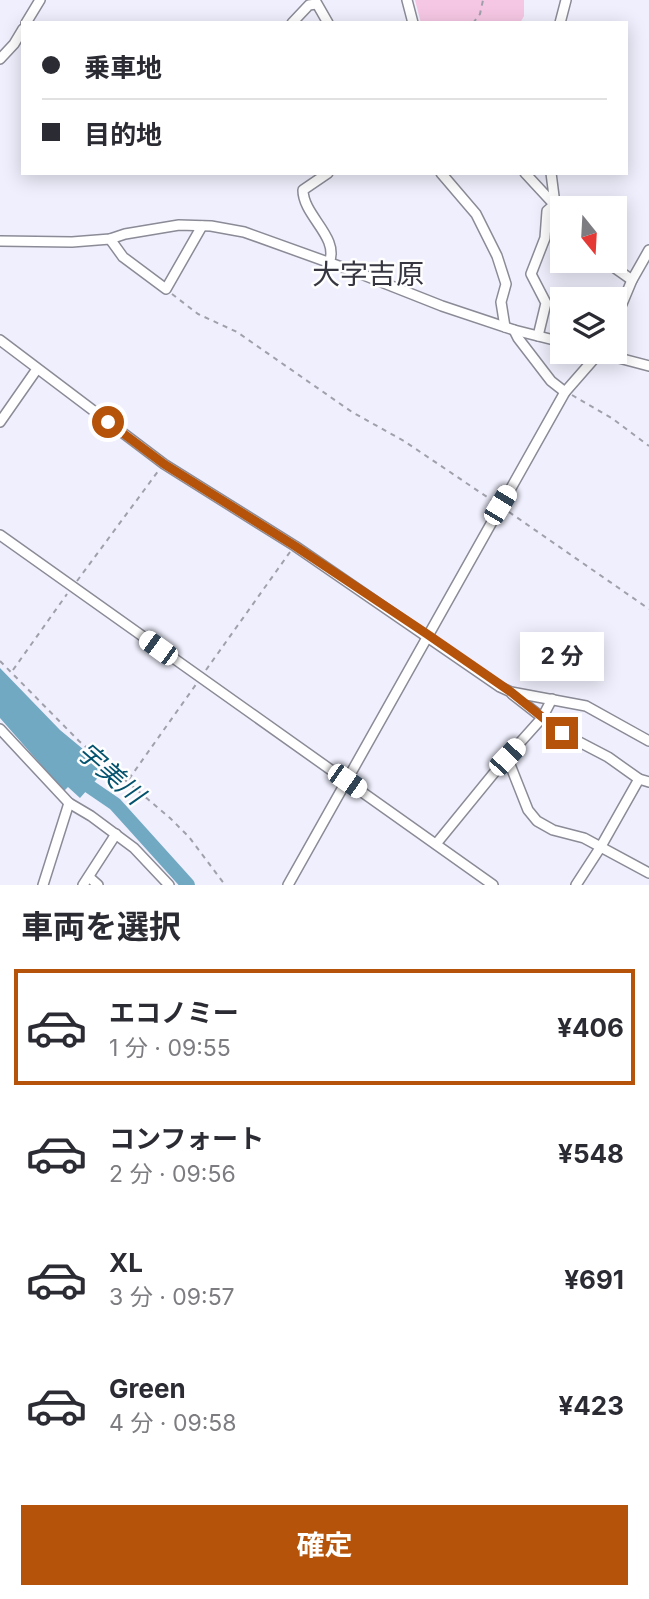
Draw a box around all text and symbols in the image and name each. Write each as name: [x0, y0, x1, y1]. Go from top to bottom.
text: 乗車地: [84, 52, 162, 83]
text: 目的地: [84, 119, 162, 150]
north arrow: [550, 196, 626, 273]
map controls: [550, 196, 627, 364]
district label: 大字吉原: [312, 257, 424, 291]
button: layers: [550, 287, 627, 364]
route start: [92, 406, 124, 438]
car: [481, 482, 520, 528]
car: [135, 627, 182, 669]
callout: 2 分: [520, 632, 604, 680]
text: 2 分: [541, 642, 583, 670]
route end: [546, 717, 578, 749]
car: [485, 734, 530, 780]
water label: 宇美川: [71, 736, 153, 812]
car: [324, 760, 371, 802]
text: 車両を選択: [21, 907, 181, 946]
icon: car: [25, 996, 88, 1059]
text: エコノミー: [109, 997, 239, 1028]
text: ¥406: [557, 1012, 624, 1043]
text: 1 分 · 09:55: [109, 1034, 231, 1062]
icon: car: [25, 1122, 88, 1185]
text: コンフォート: [109, 1123, 264, 1154]
text: ¥548: [558, 1138, 624, 1169]
text: 2 分 · 09:56: [109, 1160, 236, 1188]
text: XL: [109, 1247, 143, 1278]
icon: car: [25, 1248, 88, 1311]
text: ¥691: [564, 1264, 624, 1295]
text: 3 分 · 09:57: [109, 1283, 235, 1311]
text: Green: [109, 1373, 186, 1404]
icon: car: [25, 1374, 88, 1437]
text: ¥423: [558, 1390, 624, 1421]
text: 4 分 · 09:58: [109, 1409, 237, 1437]
button: 確定: [21, 1505, 628, 1585]

